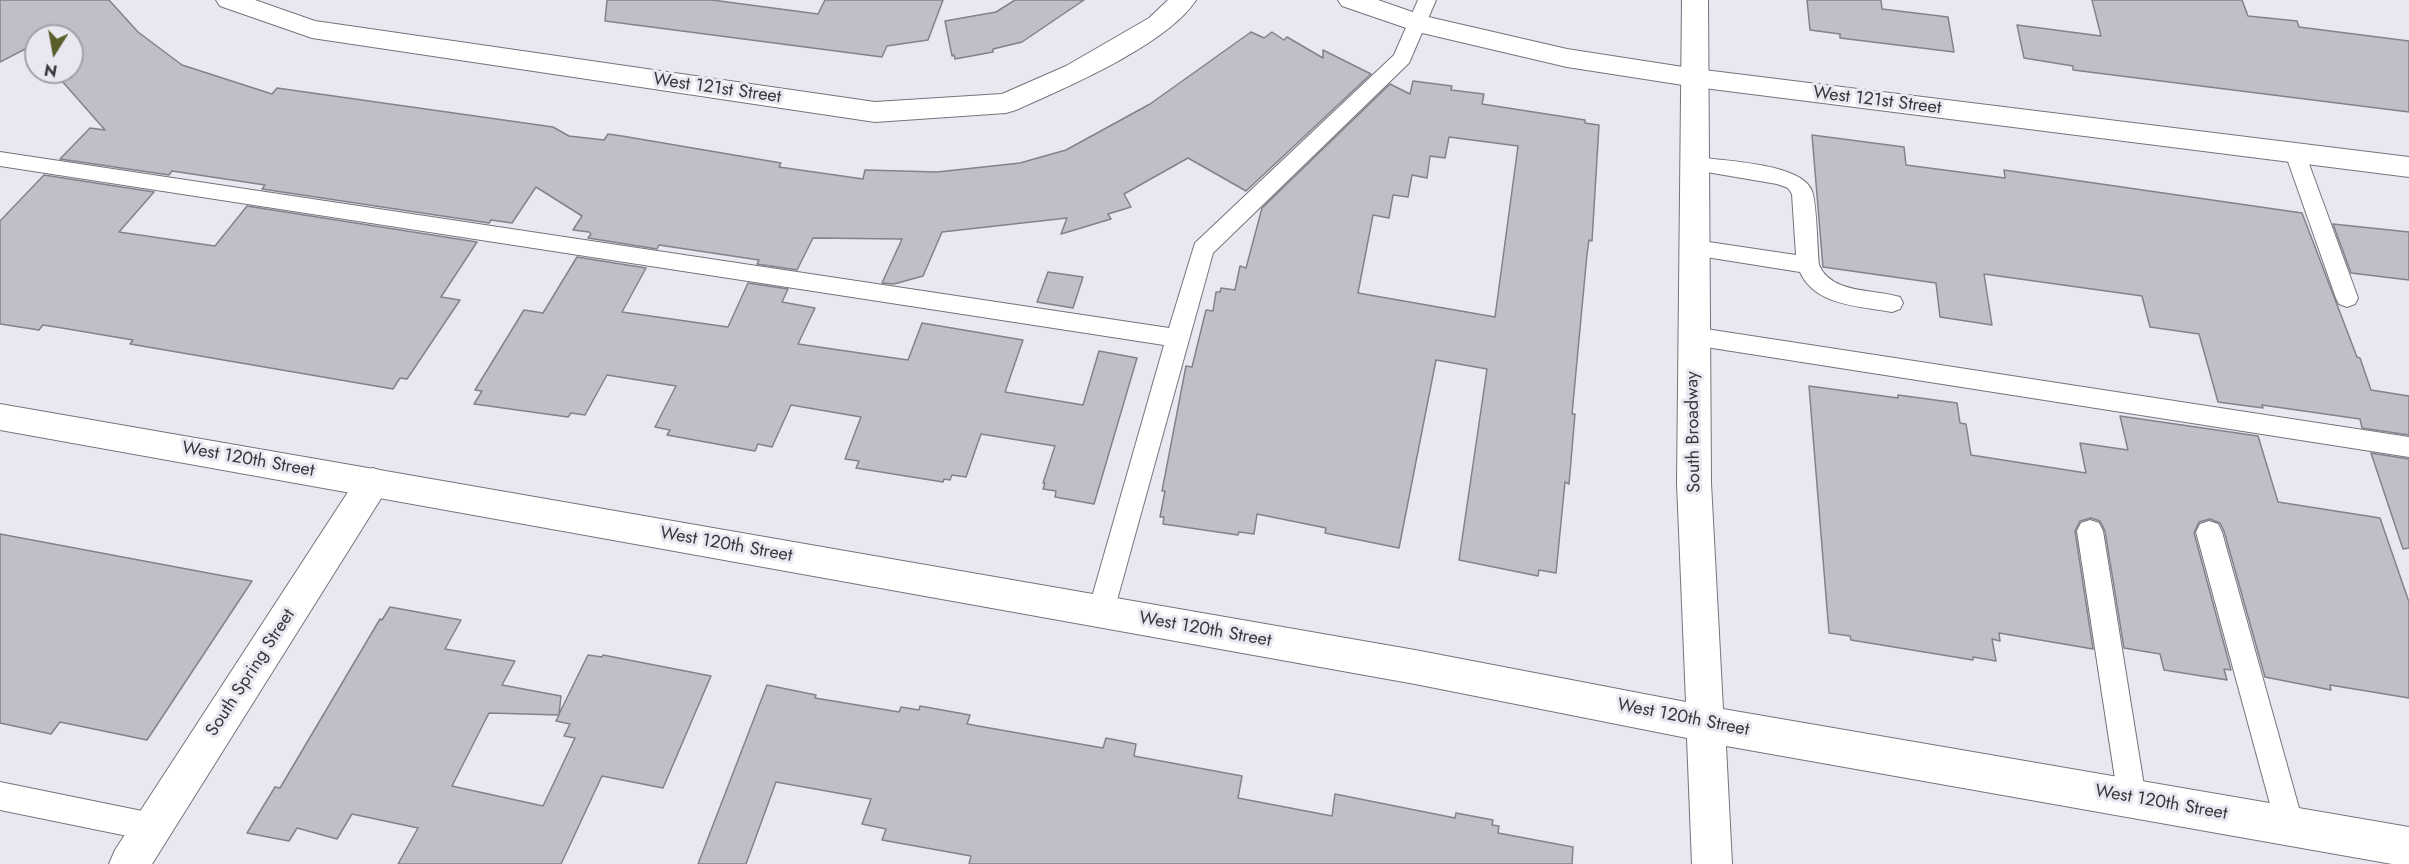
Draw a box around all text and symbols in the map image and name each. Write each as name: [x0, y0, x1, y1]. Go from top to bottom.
north arrow: [24, 24, 84, 84]
text: N: [42, 58, 59, 83]
street label: West 121st Street: [652, 69, 782, 109]
street label: West 121st Street: [1812, 82, 1942, 120]
street label: South Broadway: [1682, 371, 1706, 493]
street label: West 120th Street: [180, 438, 316, 482]
street label: West 120th Street: [658, 523, 794, 567]
street label: South Spring Street: [202, 605, 300, 741]
street label: West 120th Street: [1137, 608, 1273, 652]
street label: West 120th Street: [1615, 695, 1751, 741]
street label: West 120th Street: [2093, 781, 2229, 825]

